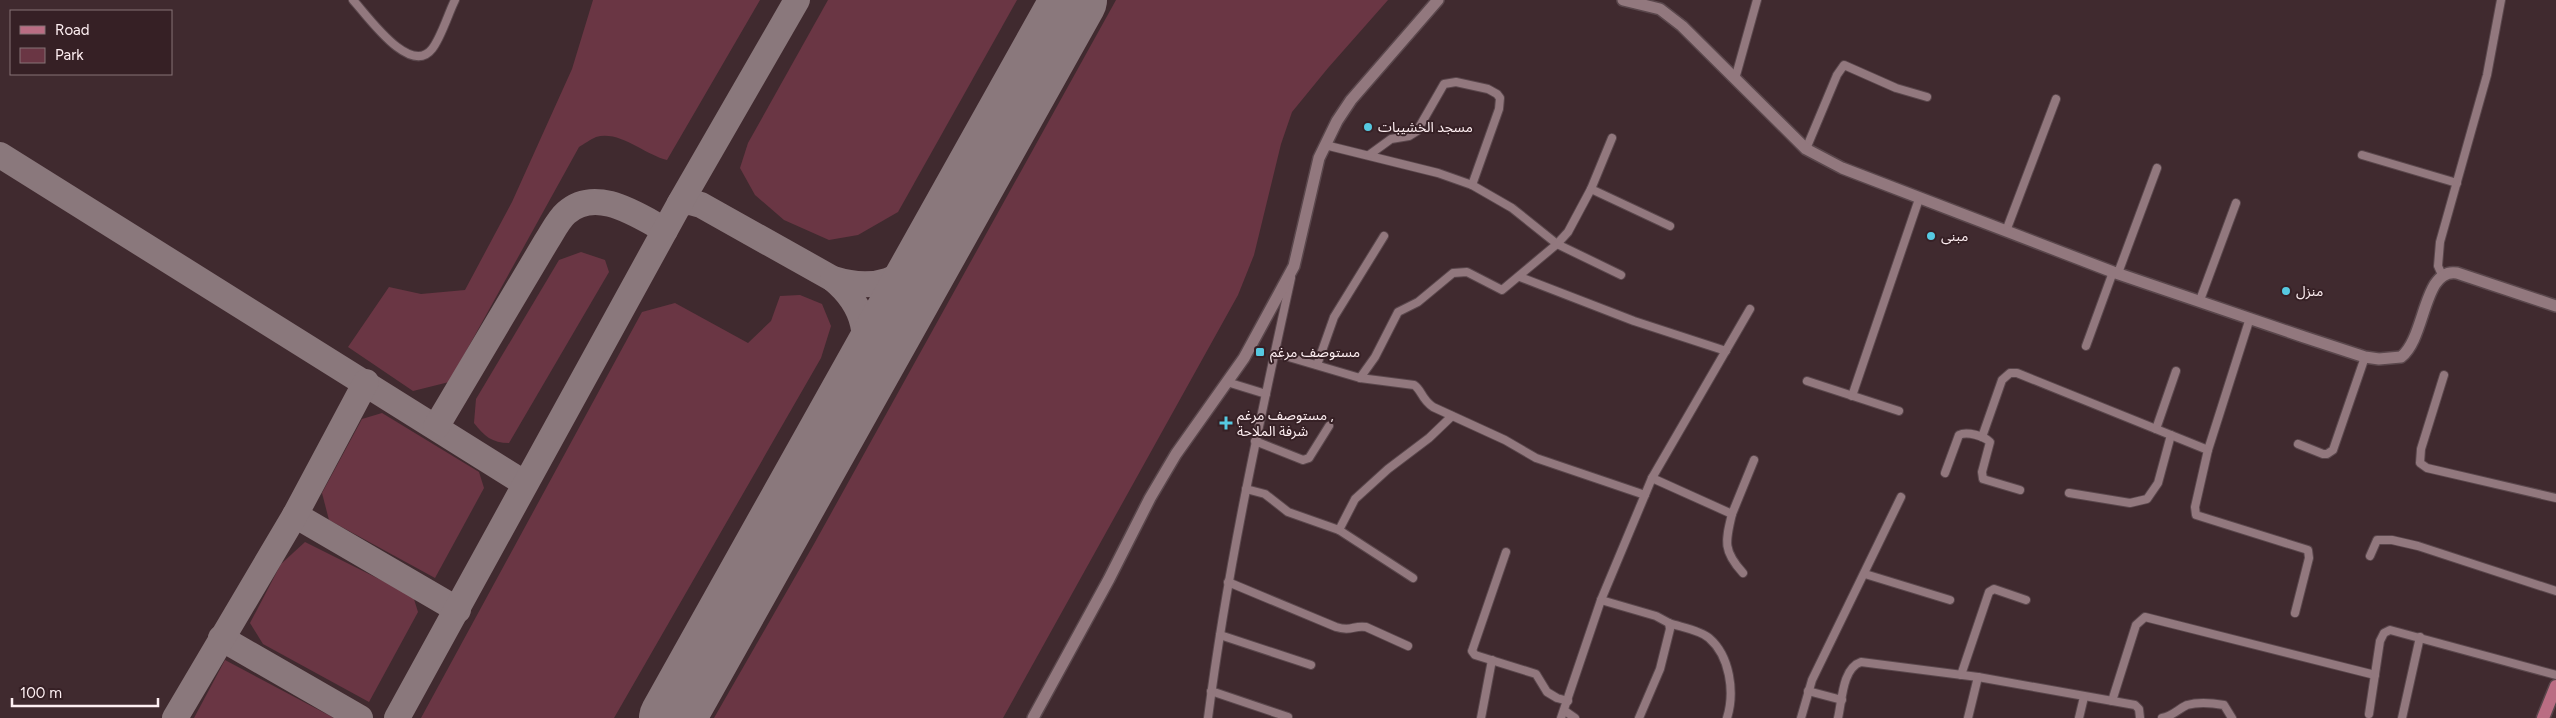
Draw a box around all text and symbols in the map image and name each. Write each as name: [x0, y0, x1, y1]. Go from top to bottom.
legend: [10, 10, 172, 75]
text: Road: [55, 21, 90, 39]
text: Park: [55, 46, 84, 64]
place label: مسجد الخشيبات: [1378, 119, 1473, 136]
marker: مسجد الخشيبات: [1362, 121, 1374, 133]
place label: مبنى: [1941, 228, 1968, 245]
marker: مبنى: [1925, 230, 1937, 242]
place label: منزل: [2296, 283, 2323, 300]
marker: منزل: [2280, 285, 2292, 297]
place label: مستوصف مرغم: [1270, 344, 1360, 363]
marker: مستوصف مرغم: [1254, 346, 1266, 358]
place label: مستوصف مرغم , شرفة الملاحة: [1237, 407, 1334, 440]
marker: مستوصف مرغم , شرفة الملاحة: [1219, 416, 1233, 430]
scale bar: [12, 676, 159, 708]
text: 100 m: [20, 684, 62, 702]

